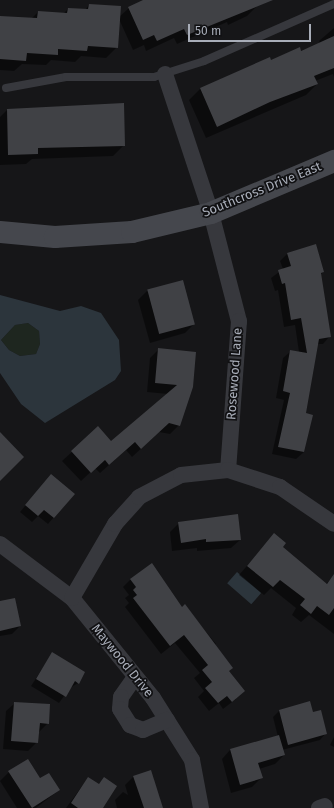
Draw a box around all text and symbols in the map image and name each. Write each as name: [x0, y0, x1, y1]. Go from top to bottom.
scale bar: [190, 16, 313, 42]
text: 50 m: [195, 24, 221, 38]
street label: Southcross Drive East: [200, 159, 324, 221]
street label: Rosewood Lane: [224, 327, 246, 421]
street label: Maywood Drive: [88, 621, 156, 701]

